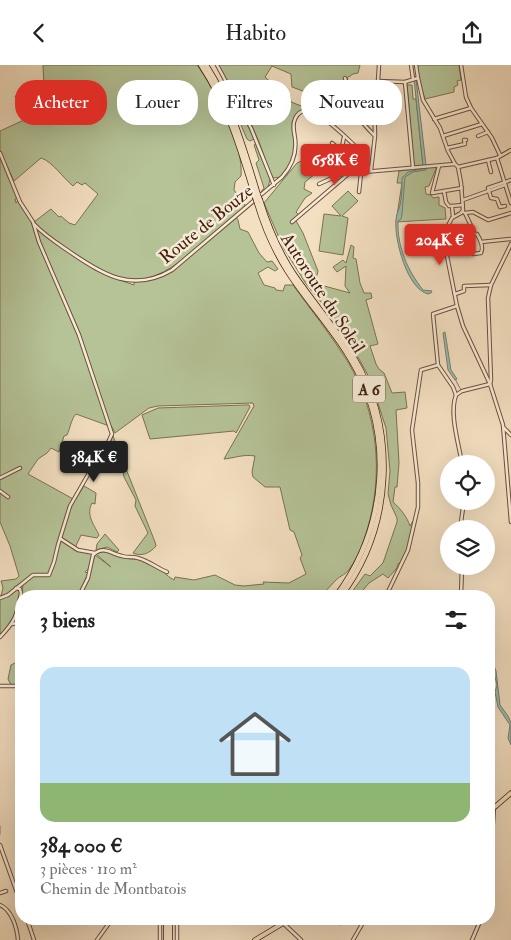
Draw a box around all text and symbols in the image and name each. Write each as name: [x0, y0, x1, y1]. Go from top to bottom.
icon: back: [25, 19, 53, 47]
text: Habito: [225, 19, 286, 47]
icon: share: [458, 19, 486, 47]
chip: Acheter: [15, 80, 107, 125]
chip: Louer: [117, 80, 198, 125]
chip: Filtres: [208, 80, 291, 125]
chip: Nouveau: [301, 80, 402, 125]
pin: 658K €: [294, 143, 376, 186]
text: 658K €: [312, 150, 358, 170]
street label: Route de Bouze: [155, 179, 258, 269]
pin: 204K €: [399, 223, 481, 266]
street label: Autoroute du Soleil: [275, 228, 370, 358]
text: 204K €: [416, 230, 464, 250]
road number: A 6: [353, 375, 385, 403]
pin: 384K €: [53, 441, 135, 483]
text: 384K €: [71, 447, 117, 467]
map controls: [440, 455, 495, 575]
button: locate: [440, 455, 495, 510]
button: layers: [440, 520, 495, 575]
icon: filters: [442, 606, 470, 634]
text: 3 biens: [40, 607, 95, 634]
icon: home: [210, 699, 300, 789]
text: 384 000 €: [40, 832, 123, 859]
text: 3 pièces · 110 m²: [40, 859, 137, 879]
text: Chemin de Montbatois: [40, 879, 186, 899]

